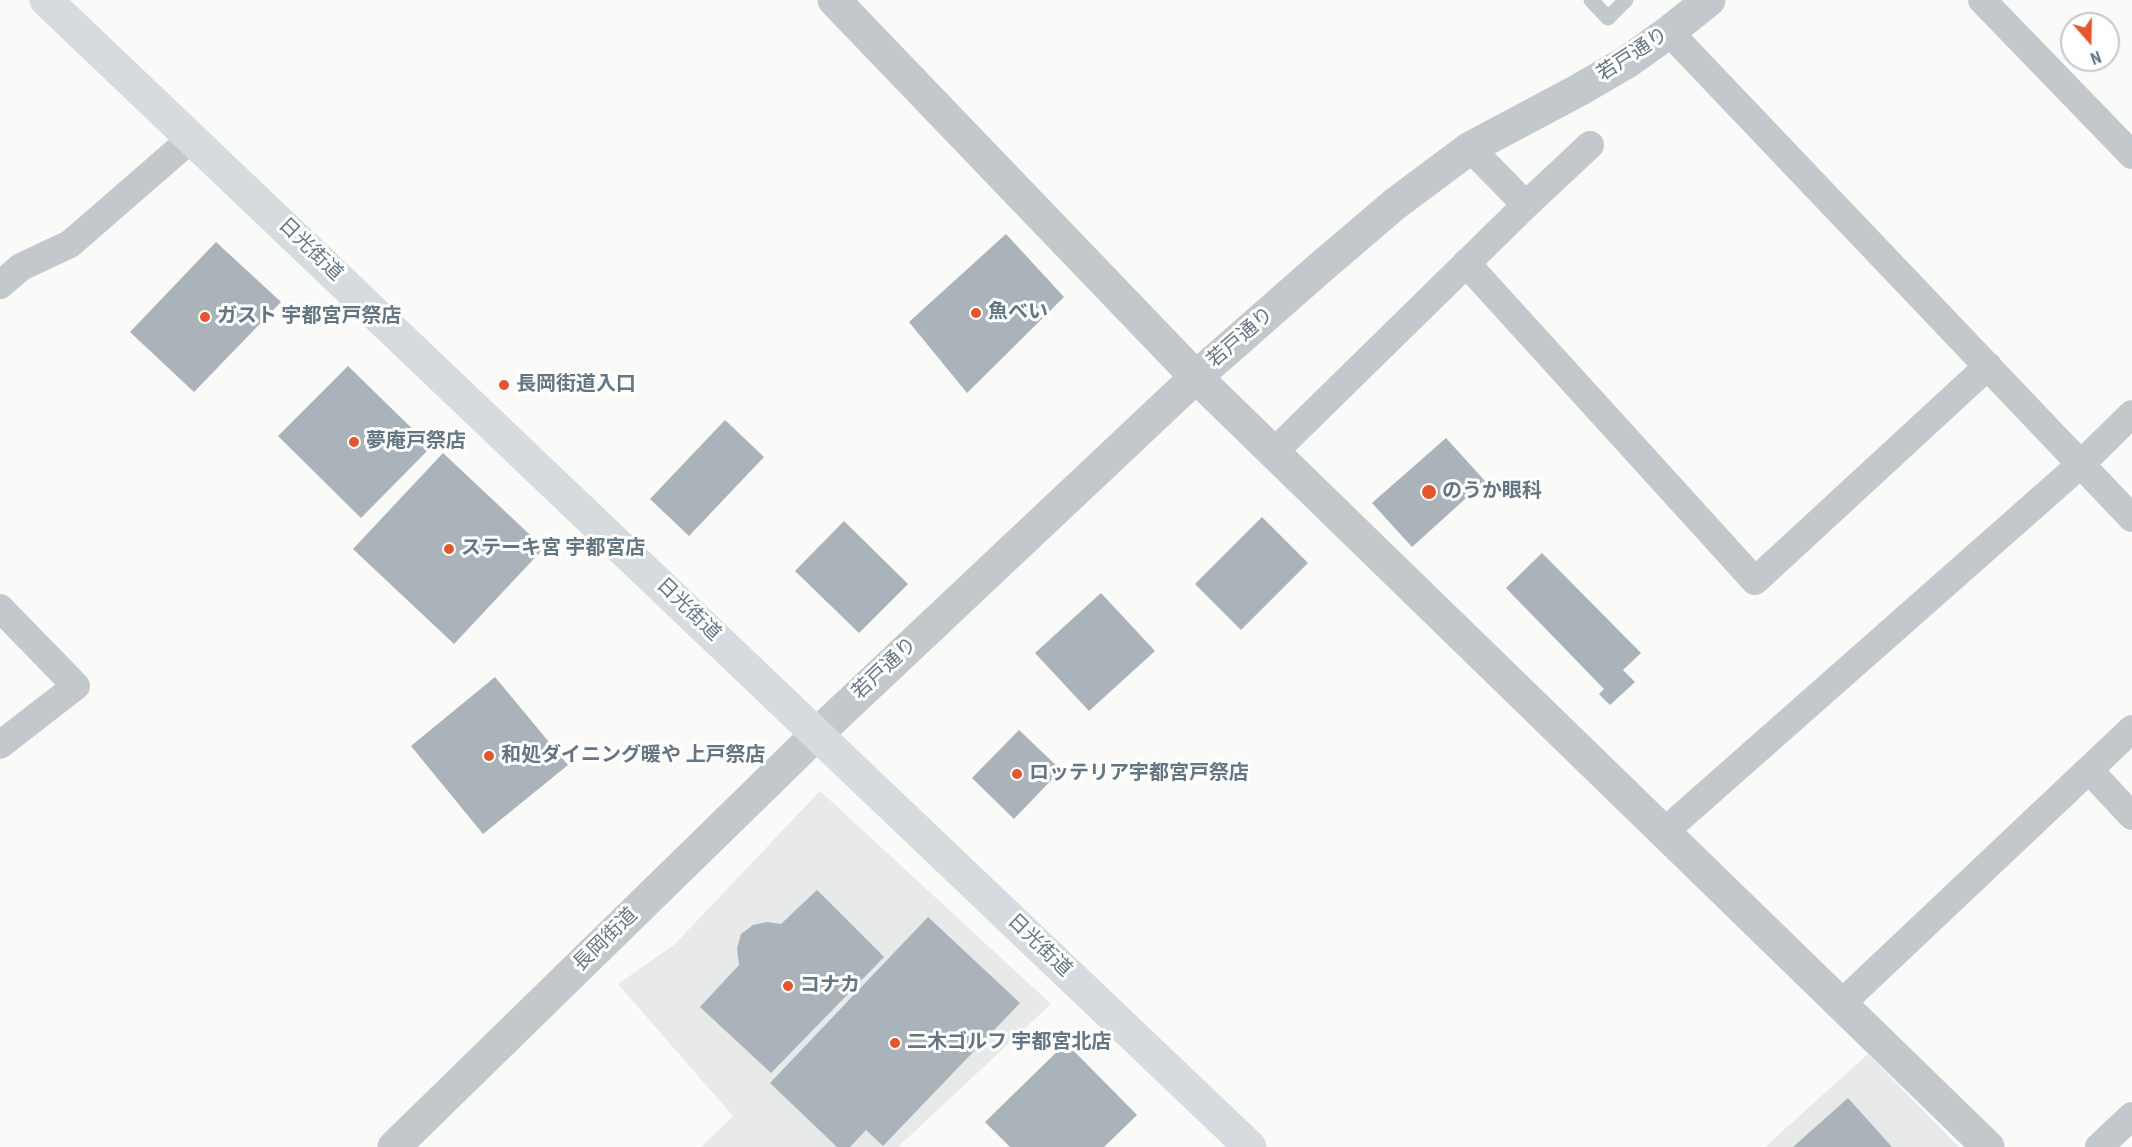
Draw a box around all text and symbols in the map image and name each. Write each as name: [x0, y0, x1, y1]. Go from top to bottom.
north arrow: [2060, 12, 2120, 72]
street label: 若戸通り: [1593, 23, 1673, 87]
text: N: [2088, 47, 2104, 68]
street label: 日光街道: [273, 214, 347, 286]
place label: 魚べい: [988, 301, 1048, 325]
street label: 若戸通り: [1203, 303, 1279, 373]
place label: ガスト 宇都宮戸祭店: [217, 305, 402, 329]
marker: 魚べい: [969, 306, 983, 320]
marker: ガスト 宇都宮戸祭店: [198, 310, 212, 324]
place label: 長岡街道入口: [516, 373, 636, 397]
marker: 長岡街道入口: [497, 378, 511, 392]
place label: 夢庵戸祭店: [366, 430, 466, 454]
marker: 夢庵戸祭店: [347, 435, 361, 449]
place label: のうか眼科: [1442, 480, 1542, 504]
marker: のうか眼科: [1420, 483, 1438, 501]
place label: ステーキ宮 宇都宮店: [461, 537, 646, 561]
marker: ステーキ宮 宇都宮店: [442, 542, 456, 556]
street label: 日光街道: [651, 574, 725, 646]
street label: 若戸通り: [848, 633, 922, 705]
place label: 和処ダイニング暖や 上戸祭店: [501, 744, 766, 768]
marker: 和処ダイニング暖や 上戸祭店: [482, 749, 496, 763]
place label: ロッテリア宇都宮戸祭店: [1029, 762, 1249, 786]
marker: ロッテリア宇都宮戸祭店: [1010, 767, 1024, 781]
street label: 長岡街道: [569, 904, 643, 976]
street label: 日光街道: [1002, 910, 1076, 982]
place label: コナカ: [800, 974, 860, 998]
marker: コナカ: [781, 979, 795, 993]
place label: 二木ゴルフ 宇都宮北店: [907, 1031, 1112, 1055]
marker: 二木ゴルフ 宇都宮北店: [888, 1036, 902, 1050]

